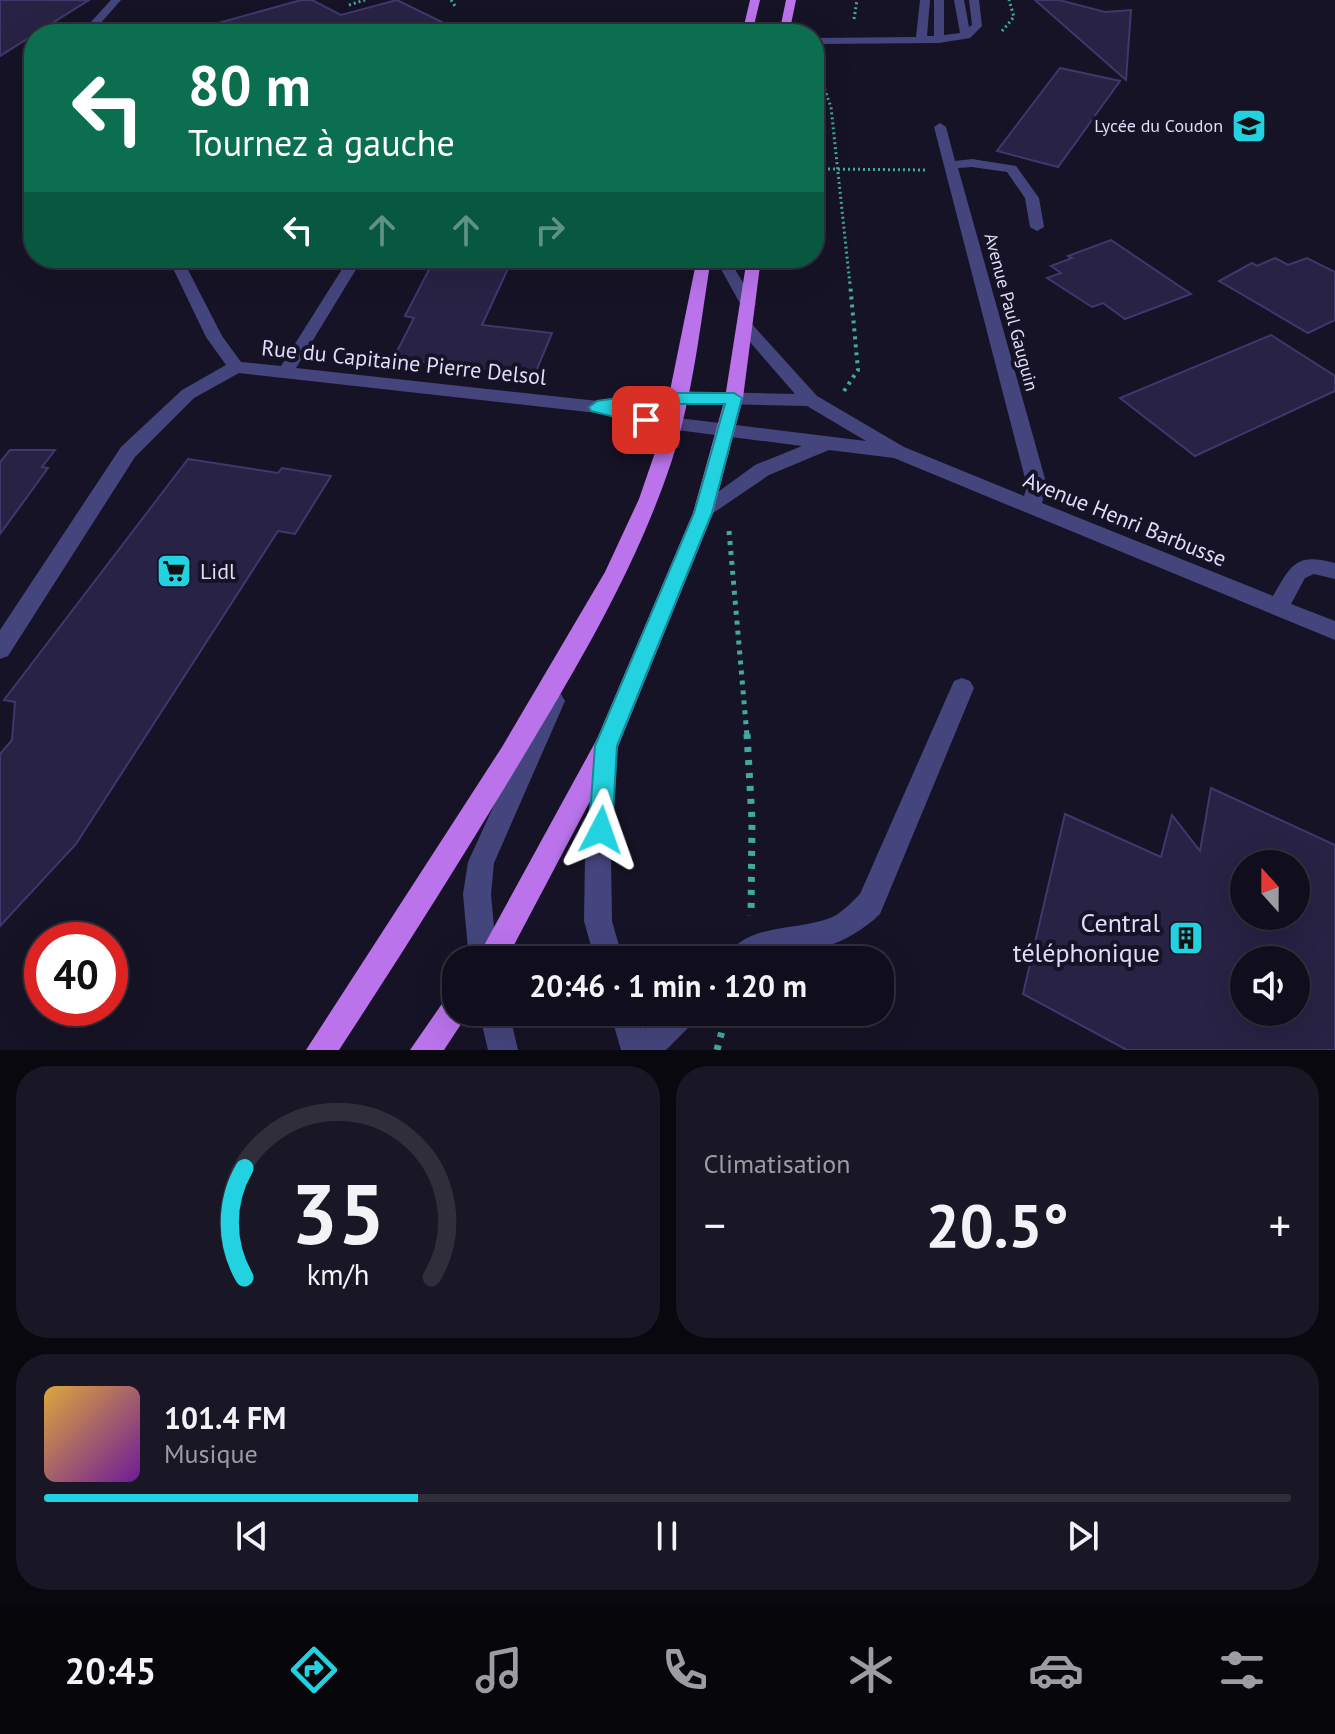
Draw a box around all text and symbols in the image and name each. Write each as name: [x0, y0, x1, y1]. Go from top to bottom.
text: 80 m: [188, 49, 311, 121]
icon: left: [56, 56, 160, 160]
school or university icon: Lycée du Coudon: [1230, 107, 1268, 145]
place label: Lycée du Coudon: [1094, 114, 1223, 137]
text: Tournez à gauche: [188, 119, 455, 166]
icon: left: [276, 208, 320, 252]
icon: ahead: [360, 208, 404, 252]
icon: ahead: [444, 208, 488, 252]
icon: right: [528, 208, 572, 252]
street label: Avenue Paul Gauguin: [979, 230, 1044, 393]
street label: Rue du Capitaine Pierre Delsol: [260, 333, 548, 391]
pin: [612, 386, 680, 454]
icon: arrive: [624, 398, 668, 442]
street label: Avenue Henri Barbusse: [1019, 465, 1231, 573]
supermarket icon: Lidl: [155, 552, 193, 590]
place label: Lidl: [200, 557, 236, 585]
position arrow: [559, 788, 643, 872]
north arrow: [1230, 850, 1310, 930]
map controls: [1230, 850, 1310, 1026]
place label: Central téléphonique: [1013, 906, 1160, 969]
building icon: Central téléphonique: [1167, 919, 1205, 957]
speed limit sign: 40: [24, 922, 128, 1026]
button: sound: [1230, 946, 1310, 1026]
text: 20:46 · 1 min · 120 m: [529, 966, 807, 1005]
text: Climatisation: [704, 1147, 850, 1180]
text: 35: [291, 1159, 385, 1267]
text: 20.5°: [926, 1186, 1069, 1264]
text: −: [704, 1196, 726, 1253]
text: +: [1269, 1196, 1291, 1253]
text: km/h: [306, 1256, 369, 1293]
text: 101.4 FM: [164, 1398, 286, 1437]
text: Musique: [164, 1437, 258, 1470]
icon: previous: [230, 1514, 274, 1558]
icon: pause: [645, 1514, 689, 1558]
icon: next: [1061, 1514, 1105, 1558]
icon: directions: [286, 1642, 342, 1698]
icon: music: [471, 1642, 527, 1698]
icon: phone: [657, 1642, 713, 1698]
icon: climate: [843, 1642, 899, 1698]
icon: car: [1028, 1642, 1084, 1698]
icon: filters: [1214, 1642, 1270, 1698]
text: 20:45: [65, 1647, 156, 1694]

